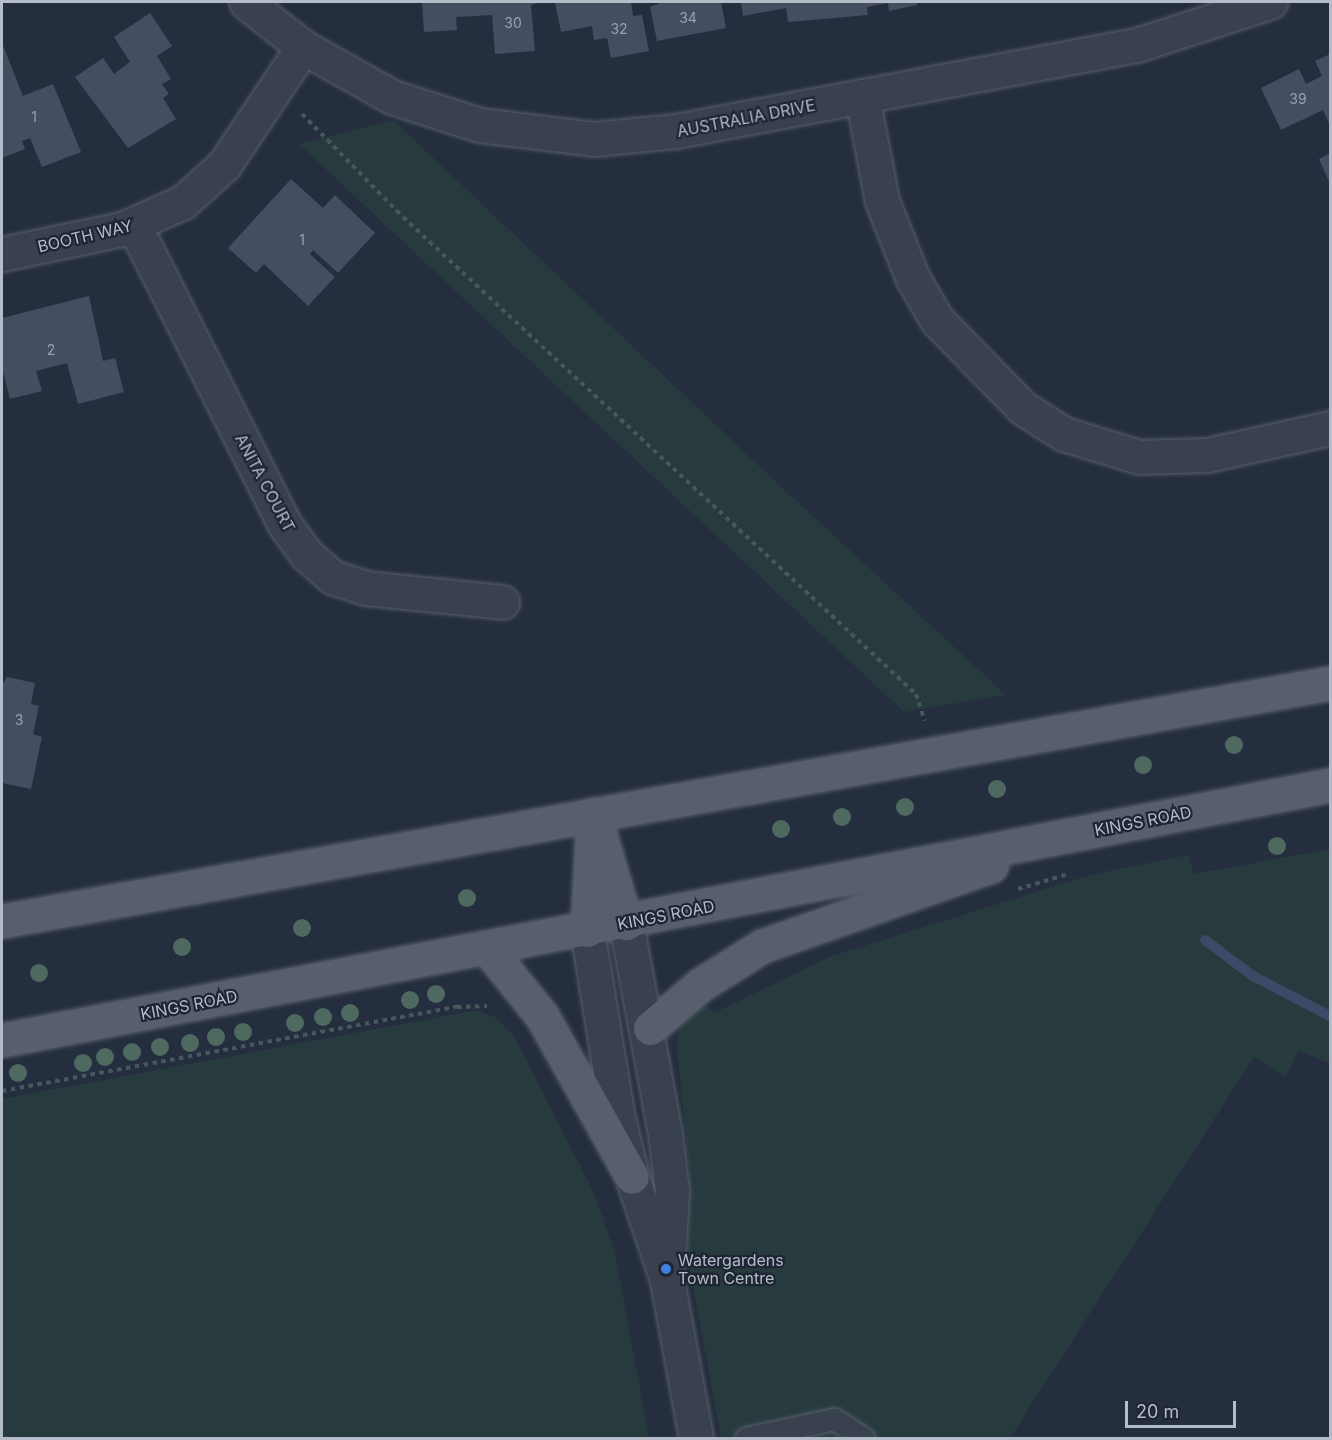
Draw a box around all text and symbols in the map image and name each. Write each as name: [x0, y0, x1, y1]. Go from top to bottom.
house number: 34: [679, 10, 697, 26]
house number: 30: [504, 15, 522, 31]
house number: 32: [610, 21, 628, 37]
house number: 39: [1289, 91, 1307, 107]
street label: AUSTRALIA DRIVE: [675, 95, 817, 141]
house number: 1: [31, 109, 37, 125]
street label: BOOTH WAY: [36, 216, 134, 256]
house number: 1: [299, 232, 305, 248]
house number: 2: [47, 342, 55, 358]
street label: ANITA COURT: [231, 431, 299, 535]
house number: 3: [15, 712, 23, 728]
street label: KINGS ROAD: [1093, 802, 1193, 840]
street label: KINGS ROAD: [616, 896, 716, 934]
street label: KINGS ROAD: [139, 986, 239, 1024]
place label: Watergardens Town Centre: [678, 1250, 784, 1288]
marker: Watergardens Town Centre: [659, 1262, 673, 1276]
scale bar: [1128, 1389, 1239, 1427]
text: 20 m: [1136, 1401, 1179, 1422]

